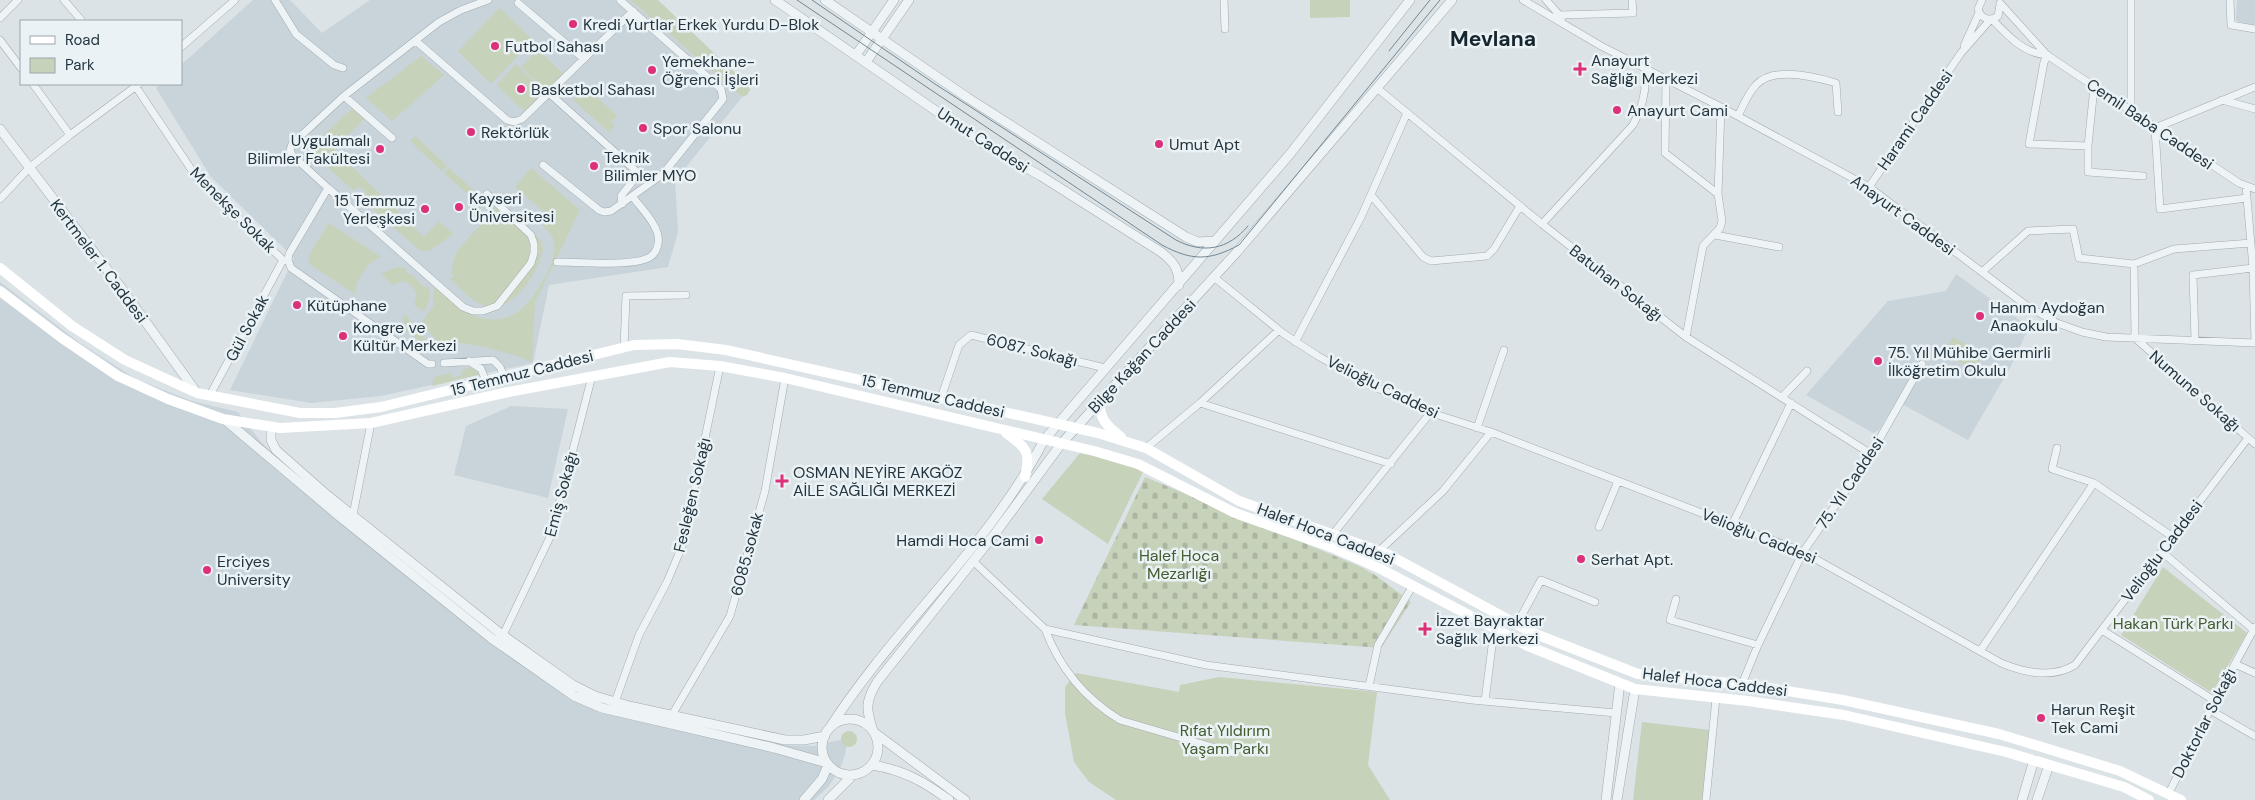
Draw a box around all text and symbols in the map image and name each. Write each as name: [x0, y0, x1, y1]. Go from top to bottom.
place label: Kredi Yurtlar Erkek Yurdu D-Blok: [583, 14, 819, 35]
marker: Kredi Yurtlar Erkek Yurdu D-Blok: [567, 18, 579, 30]
legend: [20, 20, 182, 85]
district label: Mevlana: [1450, 25, 1536, 53]
text: Road: [65, 30, 100, 50]
place label: Futbol Sahası: [505, 36, 604, 57]
marker: Futbol Sahası: [489, 40, 501, 52]
place label: Anayurt Sağlığı Merkezi: [1591, 50, 1698, 89]
place label: Yemekhane- Öğrenci İşleri: [662, 51, 759, 90]
text: Park: [65, 55, 95, 75]
marker: Anayurt Sağlığı Merkezi: [1573, 62, 1587, 76]
marker: Yemekhane- Öğrenci İşleri: [646, 64, 658, 76]
street label: Harami Caddesi: [1873, 66, 1957, 174]
street label: Cemil Baba Caddesi: [2082, 74, 2218, 174]
place label: Basketbol Sahası: [531, 79, 655, 100]
marker: Basketbol Sahası: [515, 83, 527, 95]
place label: Anayurt Cami: [1627, 100, 1728, 121]
street label: Umut Caddesi: [933, 102, 1033, 178]
marker: Anayurt Cami: [1611, 104, 1623, 116]
place label: Spor Salonu: [653, 118, 741, 139]
place label: Rektörlük: [481, 122, 549, 143]
marker: Spor Salonu: [637, 122, 649, 134]
marker: Rektörlük: [465, 126, 477, 138]
place label: Uygulamalı Bilimler Fakültesi: [247, 130, 370, 169]
place label: Umut Apt: [1169, 134, 1240, 155]
marker: Umut Apt: [1153, 138, 1165, 150]
marker: Uygulamalı Bilimler Fakültesi: [374, 143, 386, 155]
place label: Teknik Bilimler MYO: [604, 147, 696, 186]
marker: Teknik Bilimler MYO: [588, 160, 600, 172]
street label: Menekşe Sokak: [186, 163, 280, 257]
street label: Anayurt Caddesi: [1847, 170, 1959, 260]
place label: Kayseri Üniversitesi: [469, 188, 554, 227]
place label: 15 Temmuz Yerleşkesi: [334, 190, 415, 229]
street label: Kertmeler 1. Caddesi: [46, 195, 152, 327]
marker: Kayseri Üniversitesi: [453, 201, 465, 213]
marker: 15 Temmuz Yerleşkesi: [419, 203, 431, 215]
street label: Batuhan Sokağı: [1565, 240, 1667, 326]
street label: Gül Sokak: [221, 291, 273, 365]
street label: Bilge Kağan Caddesi: [1084, 294, 1200, 418]
place label: Kütüphane: [307, 295, 387, 316]
place label: Hanım Aydoğan Anaokulu: [1990, 297, 2105, 336]
marker: Kütüphane: [291, 299, 303, 311]
marker: Hanım Aydoğan Anaokulu: [1974, 310, 1986, 322]
place label: Kongre ve Kültür Merkezi: [353, 317, 457, 356]
street label: 6087. Sokağı: [984, 329, 1080, 371]
marker: Kongre ve Kültür Merkezi: [337, 330, 349, 342]
place label: 75. Yıl Mühibe Germirli İlköğretim Okulu: [1888, 342, 2051, 381]
street label: 15 Temmuz Caddesi: [449, 345, 595, 401]
street label: Numune Sokağı: [2145, 346, 2245, 436]
street label: Velioğlu Caddesi: [1323, 351, 1443, 423]
marker: 75. Yıl Mühibe Germirli İlköğretim Okulu: [1872, 355, 1884, 367]
street label: 15 Temmuz Caddesi: [859, 369, 1007, 423]
street label: 75. Yıl Caddesi: [1812, 433, 1888, 533]
street label: Fesleğen Sokağı: [669, 436, 715, 554]
street label: Emiş Sokağı: [540, 449, 582, 539]
place label: OSMAN NEYİRE AKGÖZ AİLE SAĞLIĞI MERKEZİ: [793, 462, 962, 501]
marker: OSMAN NEYİRE AKGÖZ AİLE SAĞLIĞI MERKEZİ: [775, 474, 789, 488]
street label: Velioğlu Caddesi: [2117, 496, 2207, 606]
street label: Halef Hoca Caddesi: [1254, 498, 1398, 570]
street label: Velioğlu Caddesi: [1698, 503, 1820, 569]
street label: 6085.sokak: [726, 510, 768, 598]
place label: Hamdi Hoca Cami: [896, 530, 1029, 551]
marker: Hamdi Hoca Cami: [1033, 534, 1045, 546]
park label: Halef Hoca Mezarlığı: [1139, 545, 1219, 584]
place label: Serhat Apt.: [1591, 549, 1673, 570]
place label: Erciyes University: [217, 551, 291, 590]
marker: Serhat Apt.: [1575, 553, 1587, 565]
marker: Erciyes University: [201, 564, 213, 576]
place label: İzzet Bayraktar Sağlık Merkezi: [1436, 610, 1544, 649]
park label: Hakan Türk Parkı: [2113, 613, 2233, 634]
marker: İzzet Bayraktar Sağlık Merkezi: [1418, 622, 1432, 636]
street label: Halef Hoca Caddesi: [1641, 663, 1789, 701]
street label: Doktorlar Sokağı: [2167, 665, 2241, 781]
place label: Harun Reşit Tek Cami: [2051, 699, 2135, 738]
marker: Harun Reşit Tek Cami: [2035, 712, 2047, 724]
park label: Rıfat Yıldırım Yaşam Parkı: [1180, 720, 1270, 759]

